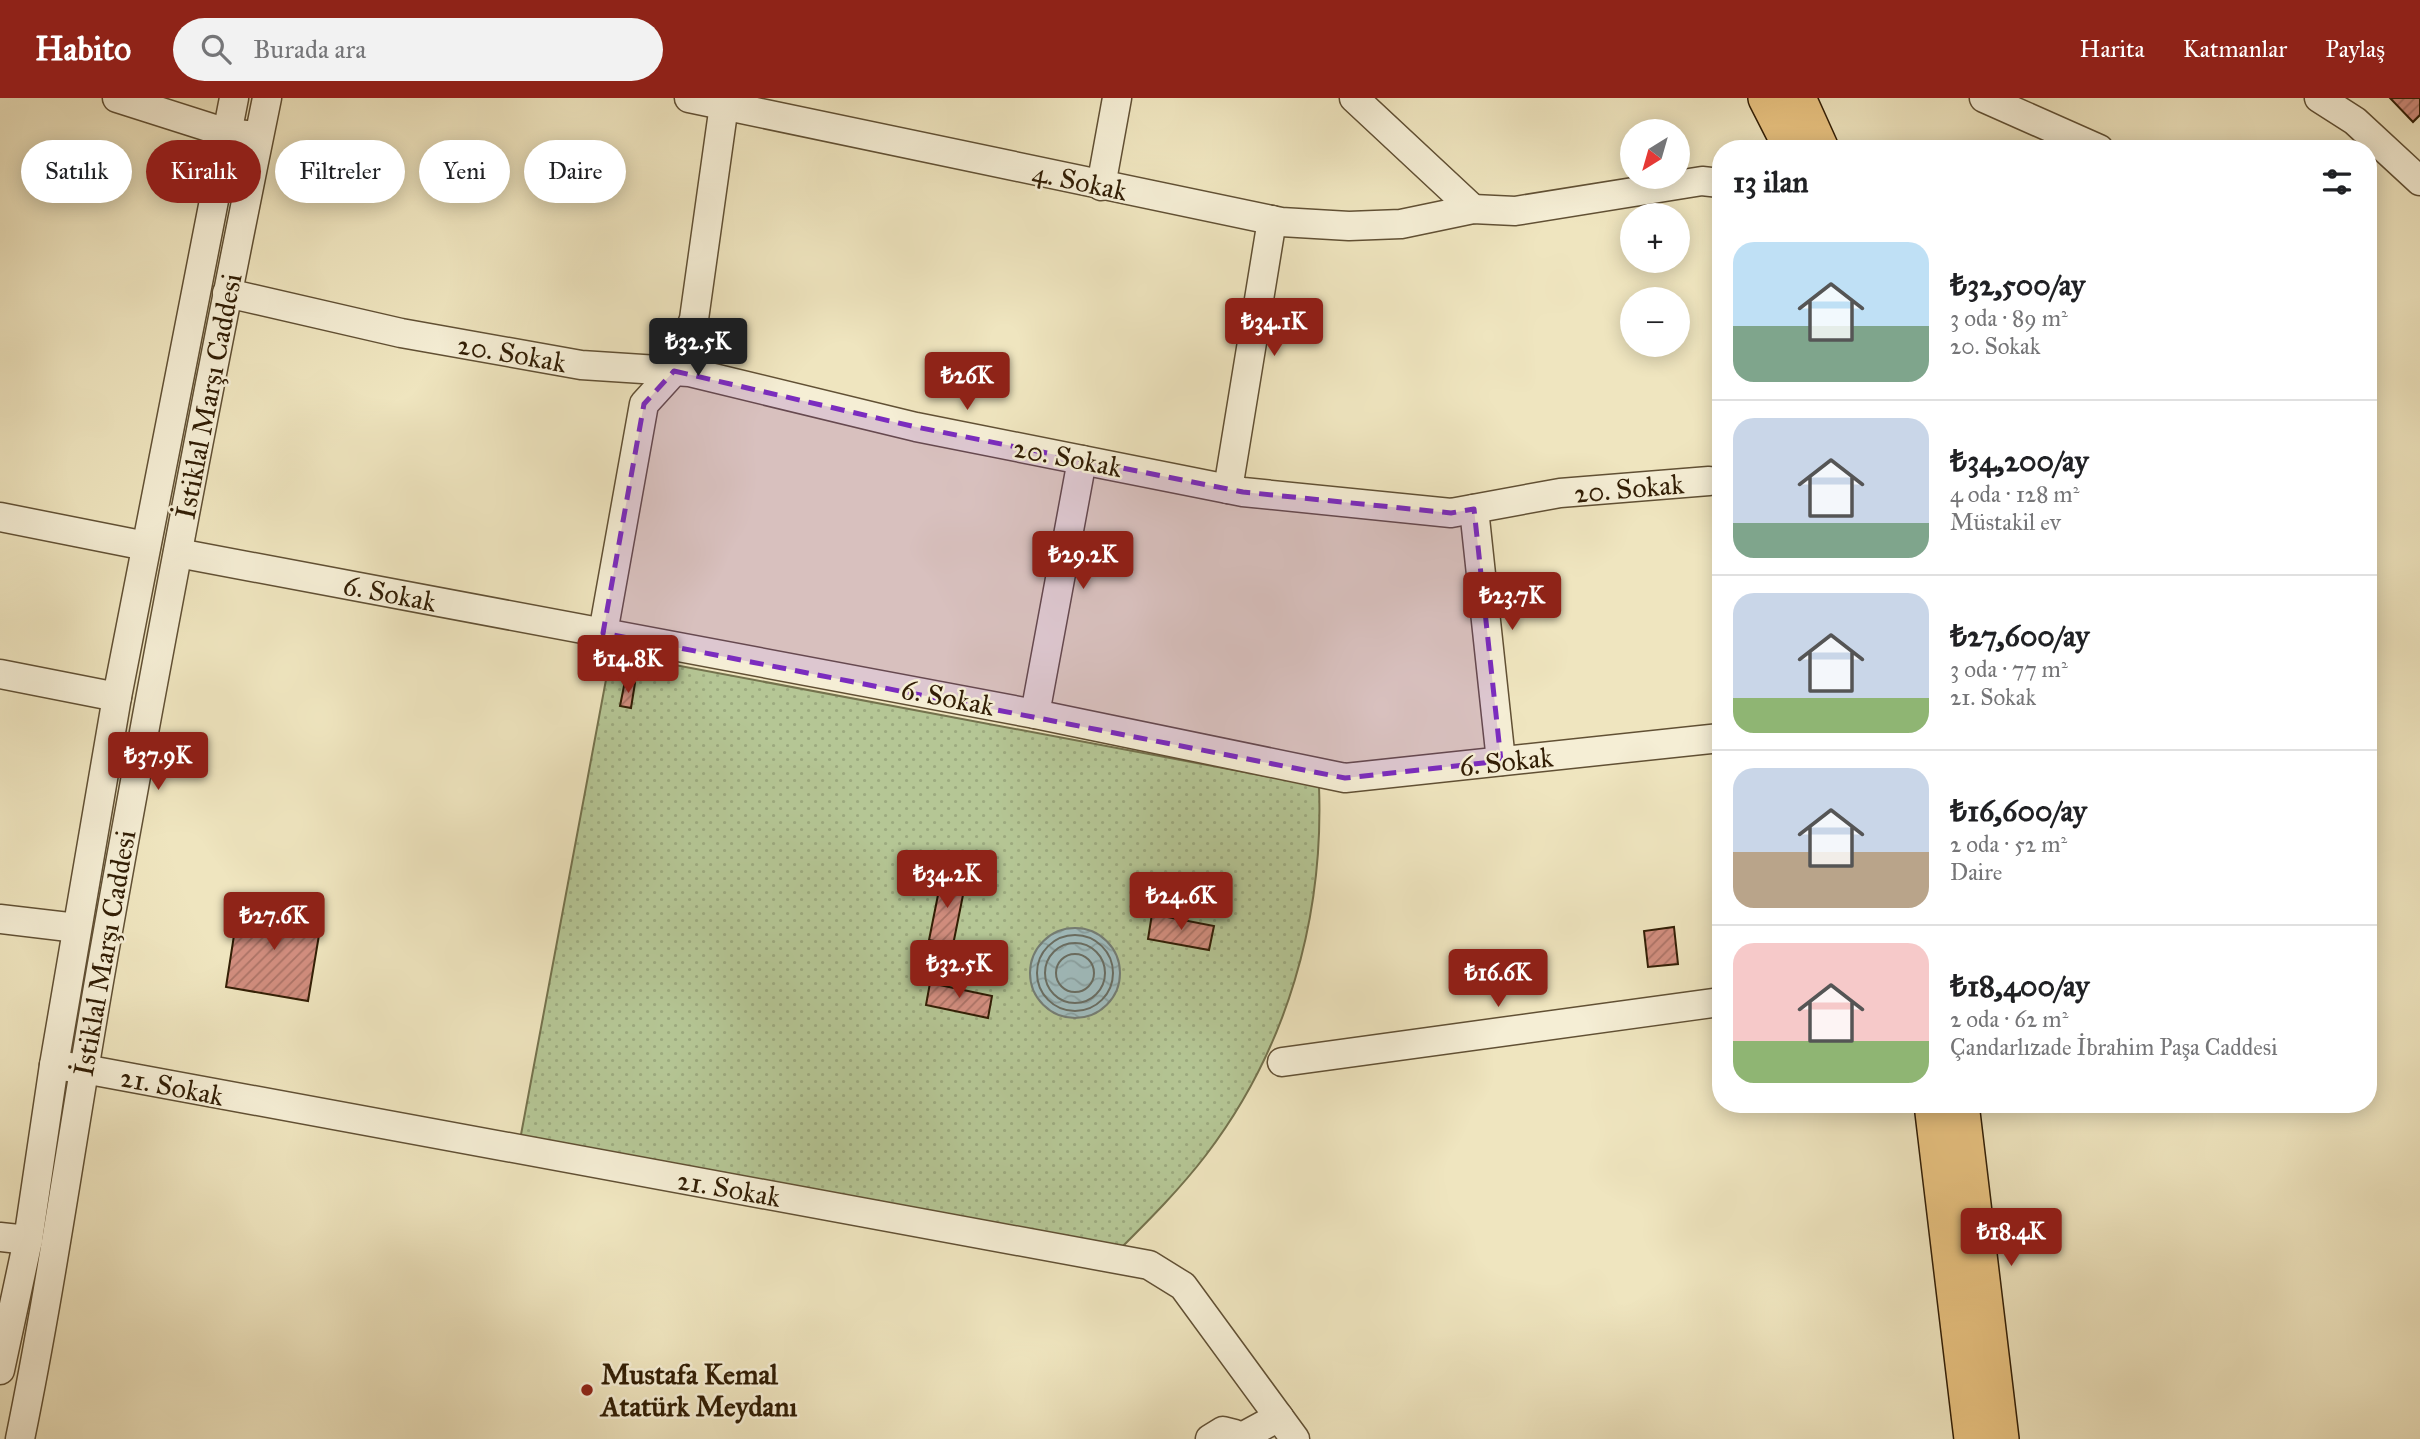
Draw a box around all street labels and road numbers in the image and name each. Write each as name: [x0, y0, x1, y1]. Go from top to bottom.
street label: 4. Sokak: [1029, 154, 1131, 209]
street label: İstiklal Marşı Caddesi: [168, 270, 250, 522]
street label: 20. Sokak: [455, 327, 569, 380]
street label: 20. Sokak: [1011, 430, 1125, 485]
street label: 20. Sokak: [1573, 466, 1685, 511]
street label: 6. Sokak: [340, 567, 440, 620]
street label: 6. Sokak: [898, 671, 998, 724]
street label: 6. Sokak: [1457, 739, 1555, 784]
street label: İstiklal Marşı Caddesi: [66, 827, 143, 1079]
street label: 21. Sokak: [117, 1059, 227, 1114]
street label: 21. Sokak: [674, 1162, 784, 1215]

